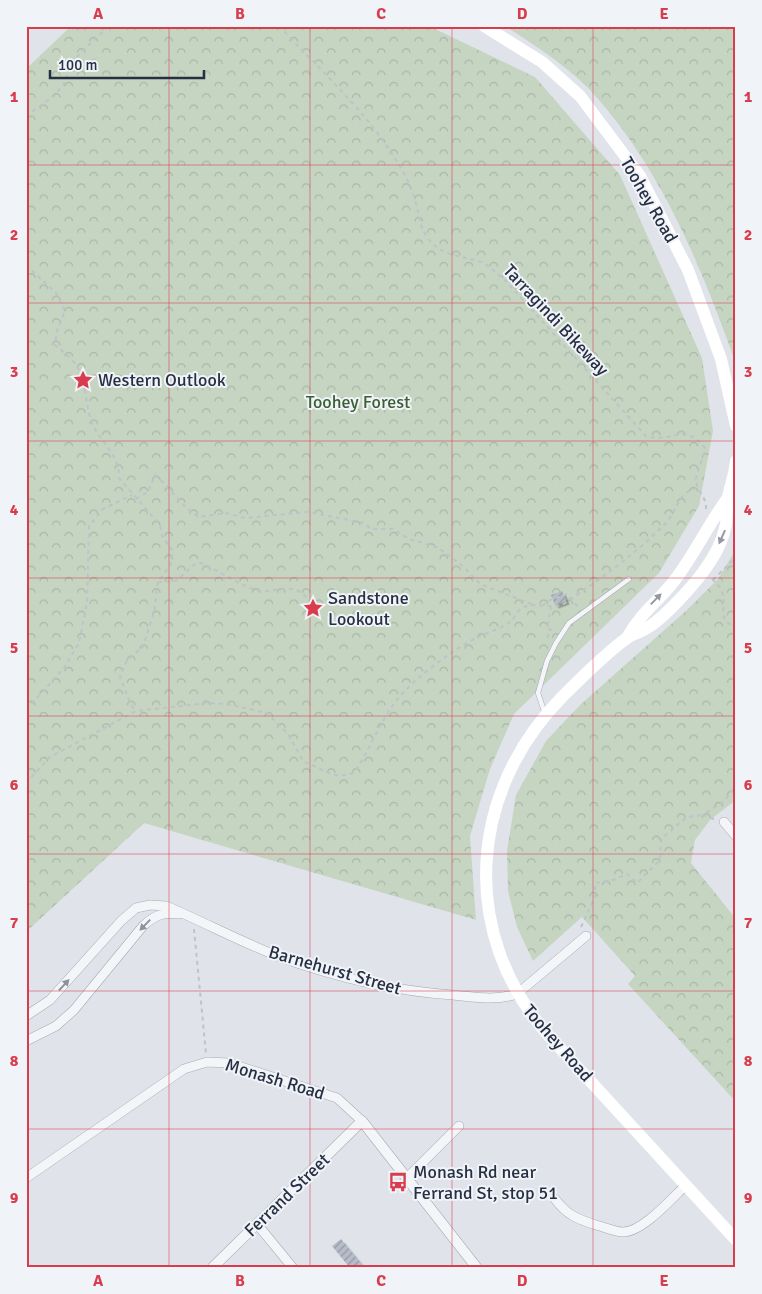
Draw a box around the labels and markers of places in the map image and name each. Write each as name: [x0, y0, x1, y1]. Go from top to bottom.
place icon: Western Outlook: [72, 369, 94, 391]
place label: Western Outlook: [98, 369, 226, 391]
place label: Sandstone Lookout: [328, 587, 409, 630]
place icon: Sandstone Lookout: [302, 597, 324, 619]
place label: Monash Rd near Ferrand St, stop 51: [413, 1161, 558, 1204]
bus stop icon: Monash Rd near Ferrand St, stop 51: [387, 1171, 409, 1193]

